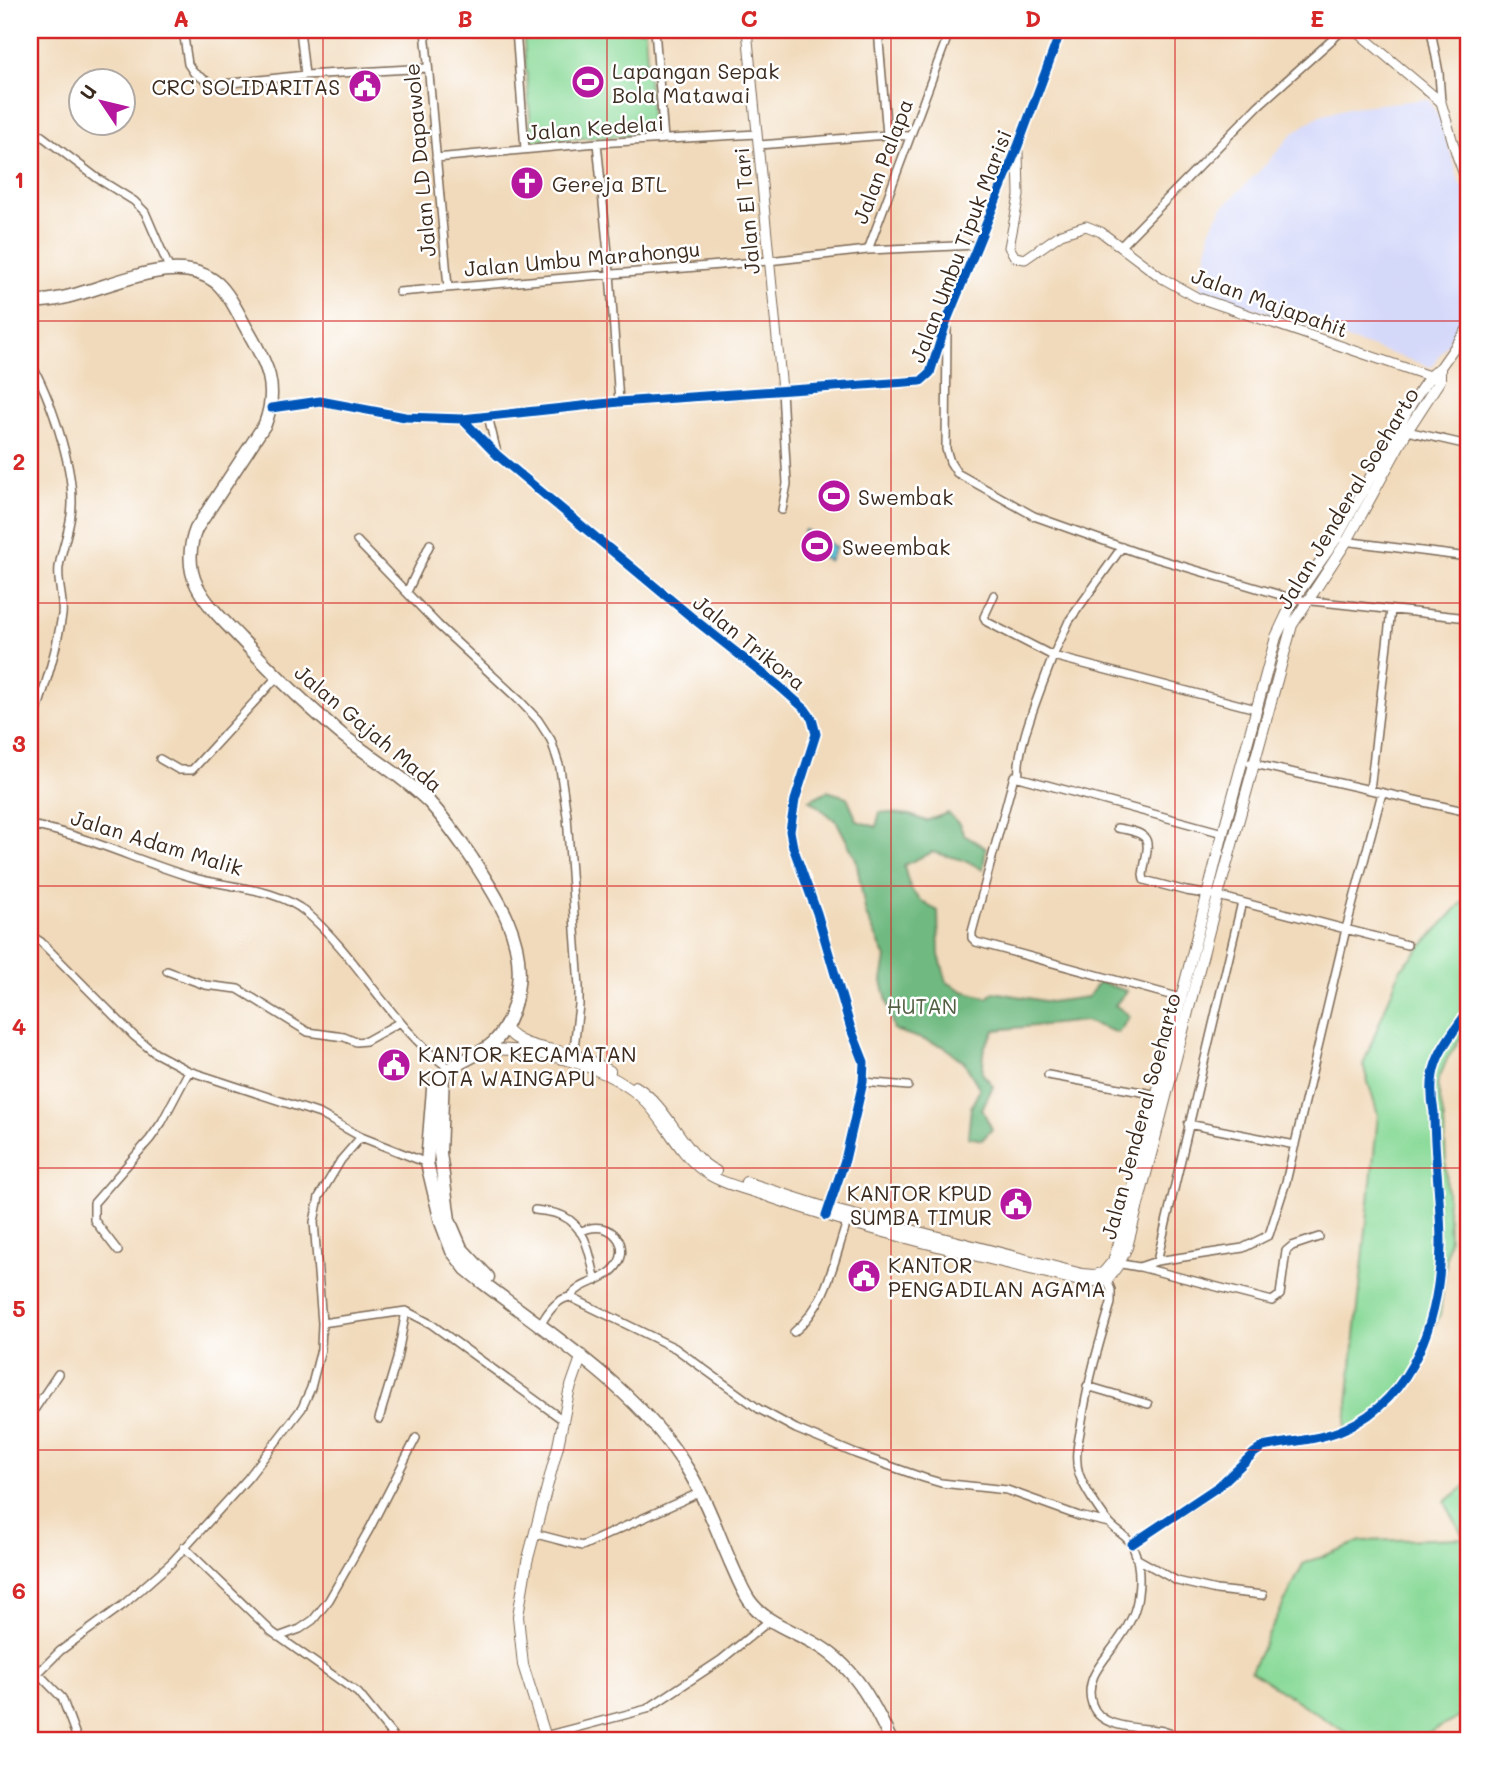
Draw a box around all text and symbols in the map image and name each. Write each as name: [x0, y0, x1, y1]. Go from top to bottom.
text: A: [173, 3, 189, 33]
text: B: [457, 3, 473, 33]
text: C: [740, 3, 758, 33]
text: D: [1025, 3, 1041, 33]
text: E: [1310, 3, 1324, 33]
place label: Lapangan Sepak Bola Matawai: [612, 57, 779, 108]
street label: Jalan LD Dapawole: [397, 62, 441, 258]
sports icon: Lapangan Sepak Bola Matawai: [569, 63, 607, 101]
north arrow: [66, 66, 136, 136]
public building icon: CRC SOLIDARITAS: [346, 67, 384, 105]
place label: CRC SOLIDARITAS: [151, 73, 340, 100]
text: U: [74, 79, 102, 105]
street label: Jalan Palapa: [846, 95, 918, 227]
street label: Jalan Kedelai: [525, 109, 665, 145]
street label: Jalan Umbu Tipuk Marisi: [903, 126, 1017, 366]
street label: Jalan El Tari: [727, 147, 765, 275]
text: 1: [14, 164, 24, 194]
church icon: Gereja BTL: [508, 164, 546, 202]
place label: Gereja BTL: [552, 170, 667, 197]
street label: Jalan Umbu Marahongu: [463, 234, 701, 282]
street label: Jalan Majapahit: [1188, 261, 1352, 343]
street label: Jalan Jenderal Soeharto: [1270, 382, 1424, 614]
text: 2: [13, 446, 25, 476]
sports icon: Swembak: [815, 477, 853, 515]
place label: Swembak: [858, 483, 953, 510]
sports icon: Sweembak: [798, 527, 836, 565]
place label: Sweembak: [842, 533, 950, 560]
street label: Jalan Trikora: [688, 588, 812, 696]
street label: Jalan Gajah Mada: [290, 658, 448, 798]
text: 3: [12, 728, 26, 758]
street label: Jalan Adam Malik: [68, 803, 246, 881]
street label: Jalan Jenderal Soeharto: [1094, 990, 1186, 1242]
park label: HUTAN: [887, 992, 957, 1019]
text: 4: [12, 1011, 26, 1041]
place label: KANTOR KECAMATAN KOTA WAINGAPU: [418, 1040, 637, 1091]
public building icon: KANTOR KECAMATAN KOTA WAINGAPU: [375, 1046, 413, 1084]
place label: KANTOR KPUD SUMBA TIMUR: [847, 1179, 992, 1230]
public building icon: KANTOR KPUD SUMBA TIMUR: [997, 1185, 1035, 1223]
place label: KANTOR PENGADILAN AGAMA: [888, 1251, 1106, 1302]
public building icon: KANTOR PENGADILAN AGAMA: [845, 1257, 883, 1295]
text: 5: [12, 1293, 26, 1323]
text: 6: [12, 1575, 26, 1605]

